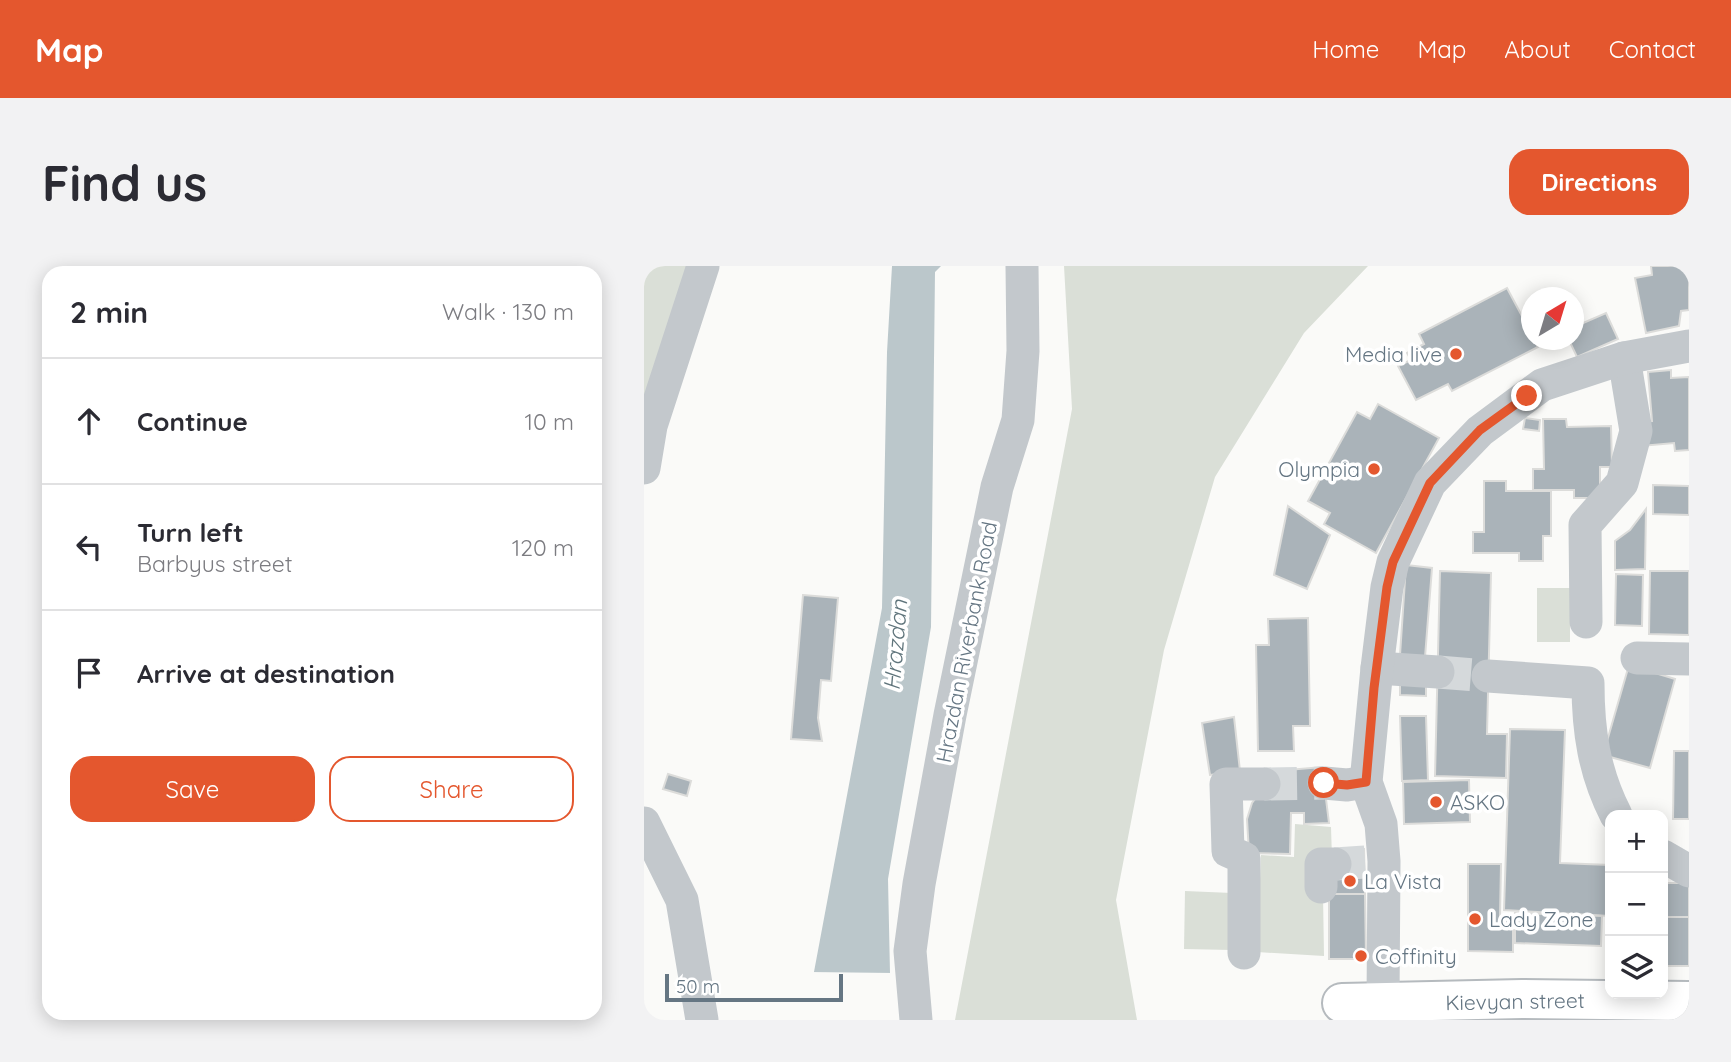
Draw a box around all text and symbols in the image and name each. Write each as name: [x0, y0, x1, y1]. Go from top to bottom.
text: Map: [35, 29, 103, 70]
text: Home: [1312, 34, 1379, 64]
text: Map: [1417, 34, 1466, 64]
text: About: [1504, 34, 1571, 64]
text: Contact: [1609, 34, 1696, 64]
button: Directions: [1509, 149, 1689, 215]
text: Find us: [42, 152, 207, 213]
north arrow: [1521, 287, 1584, 350]
text: 2 min: [70, 293, 148, 331]
text: Walk · 130 m: [442, 297, 574, 326]
place label: Media live: [1345, 341, 1442, 367]
marker: Media live: [1448, 346, 1464, 362]
route end: [1511, 380, 1542, 411]
icon: ahead: [70, 402, 108, 440]
text: Continue: [137, 405, 248, 438]
text: 10 m: [525, 407, 574, 436]
place label: Olympia: [1278, 456, 1360, 482]
marker: Olympia: [1366, 461, 1382, 477]
text: Turn left: [137, 516, 244, 549]
street label: Hrazdan Riverbank Road: [930, 519, 1002, 765]
icon: left: [70, 528, 108, 566]
text: 120 m: [512, 533, 574, 562]
text: Barbyus street: [137, 549, 293, 578]
water label: Hrazdan: [877, 598, 913, 692]
icon: arrive: [70, 654, 108, 692]
text: Arrive at destination: [137, 657, 395, 690]
button: Save: [70, 756, 315, 822]
button: Share: [329, 756, 574, 822]
route start: [1308, 767, 1339, 798]
place label: ASKO: [1450, 789, 1505, 815]
marker: ASKO: [1428, 794, 1444, 810]
map controls: [1605, 810, 1668, 999]
button: +: [1605, 810, 1668, 873]
place label: La Vista: [1364, 868, 1442, 894]
marker: La Vista: [1342, 873, 1358, 889]
button: −: [1605, 873, 1668, 936]
place label: Lady Zone: [1489, 906, 1593, 932]
marker: Lady Zone: [1467, 911, 1483, 927]
button: layers: [1605, 936, 1668, 999]
place label: Coffinity: [1375, 943, 1457, 969]
marker: Coffinity: [1353, 948, 1369, 964]
scale bar: [665, 971, 844, 1003]
text: 50 m: [676, 974, 720, 998]
street label: Kievyan street: [1445, 987, 1585, 1015]

